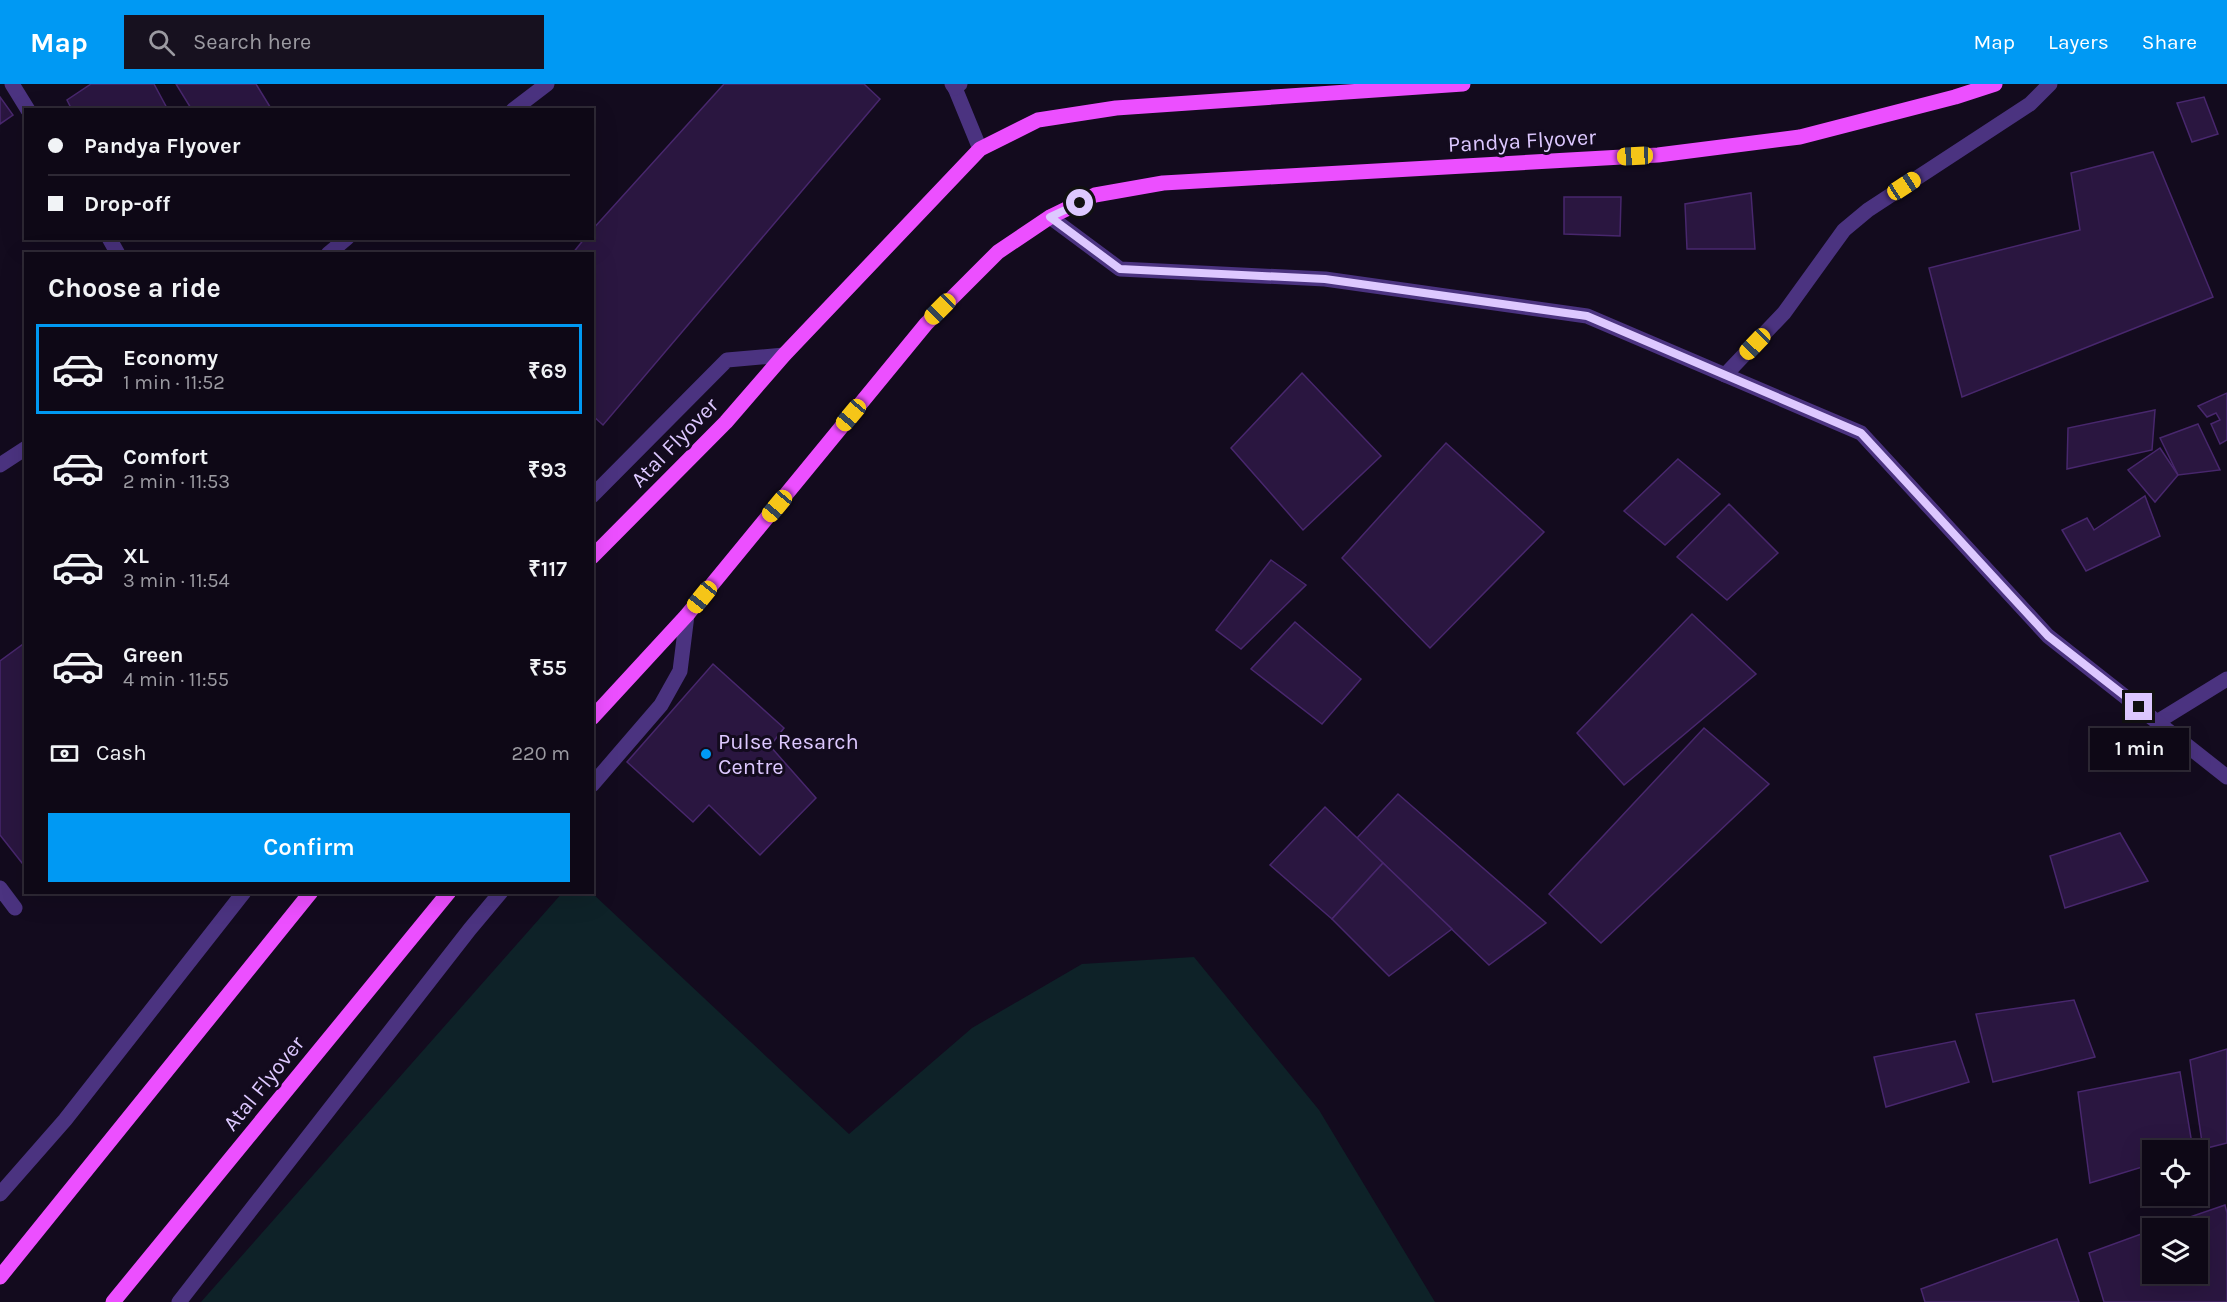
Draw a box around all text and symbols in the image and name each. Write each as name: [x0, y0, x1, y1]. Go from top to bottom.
search box: [124, 15, 544, 69]
text: Map: [30, 26, 88, 59]
icon: search: [145, 26, 178, 59]
text: Search here: [193, 29, 311, 55]
text: Map: [1973, 30, 2015, 54]
text: Layers: [2048, 30, 2109, 54]
text: Share: [2142, 30, 2197, 54]
street label: Pandya Flyover: [1447, 124, 1597, 158]
text: Pandya Flyover: [84, 133, 240, 159]
car: [1617, 146, 1653, 166]
car: [1884, 169, 1924, 203]
route start: [1066, 189, 1093, 216]
text: Drop-off: [84, 191, 170, 217]
text: Choose a ride: [48, 272, 221, 304]
car: [921, 290, 959, 328]
car: [1736, 325, 1774, 363]
icon: car: [51, 342, 105, 396]
text: Economy: [123, 345, 218, 371]
text: ₹69: [528, 358, 567, 384]
text: 1 min · 11:52: [123, 371, 225, 394]
street label: Atal Flyover: [626, 392, 724, 493]
car: [833, 395, 869, 435]
icon: car: [51, 441, 105, 495]
text: Comfort: [123, 444, 208, 470]
text: ₹93: [528, 457, 567, 483]
text: 2 min · 11:53: [123, 470, 230, 493]
car: [759, 486, 795, 526]
icon: car: [51, 540, 105, 594]
text: XL: [123, 543, 149, 569]
text: ₹117: [528, 556, 567, 582]
text: 3 min · 11:54: [123, 569, 230, 592]
car: [684, 577, 720, 617]
icon: car: [51, 639, 105, 693]
text: Green: [123, 642, 184, 668]
text: ₹55: [529, 655, 567, 681]
text: 4 min · 11:55: [123, 668, 229, 691]
route end: [2125, 693, 2152, 720]
callout: 1 min: [2090, 728, 2188, 770]
place label: Pulse Resarch Centre: [718, 729, 859, 780]
icon: cash: [48, 737, 81, 770]
text: 1 min: [2115, 737, 2164, 760]
text: Cash: [96, 740, 146, 766]
text: 220 m: [511, 742, 570, 765]
marker: Pulse Resarch Centre: [699, 747, 713, 761]
button: Confirm: [48, 813, 570, 882]
street label: Atal Flyover: [218, 1031, 310, 1136]
map controls: [2142, 1140, 2208, 1284]
button: locate: [2142, 1140, 2208, 1206]
button: layers: [2142, 1218, 2208, 1284]

